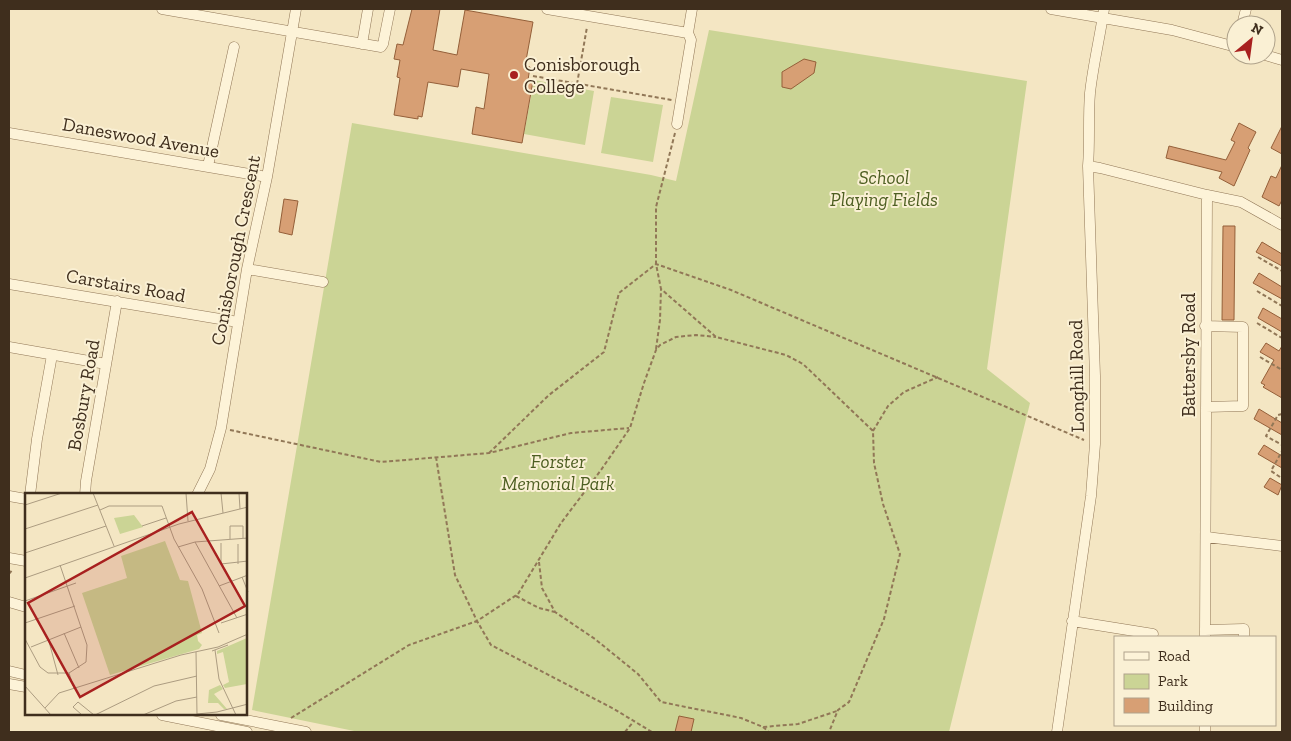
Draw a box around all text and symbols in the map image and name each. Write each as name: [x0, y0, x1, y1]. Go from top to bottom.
north arrow: [1226, 15, 1276, 65]
text: N: [1248, 19, 1266, 39]
place label: Conisborough College: [524, 53, 640, 98]
marker: Conisborough College: [508, 69, 520, 81]
street label: Daneswood Avenue: [61, 112, 221, 163]
street label: Conisborough Crescent: [206, 153, 265, 347]
park label: School Playing Fields: [830, 166, 938, 211]
street label: Carstairs Road: [64, 264, 188, 307]
street label: Battersby Road: [1177, 292, 1200, 417]
street label: Longhill Road: [1064, 319, 1089, 433]
street label: Bosbury Road: [62, 337, 105, 453]
park label: Forster Memorial Park: [502, 450, 614, 495]
inset map: [25, 493, 248, 716]
legend: [1114, 636, 1276, 726]
text: Road: [1158, 647, 1191, 665]
text: Park: [1158, 672, 1188, 690]
text: Building: [1158, 697, 1213, 715]

